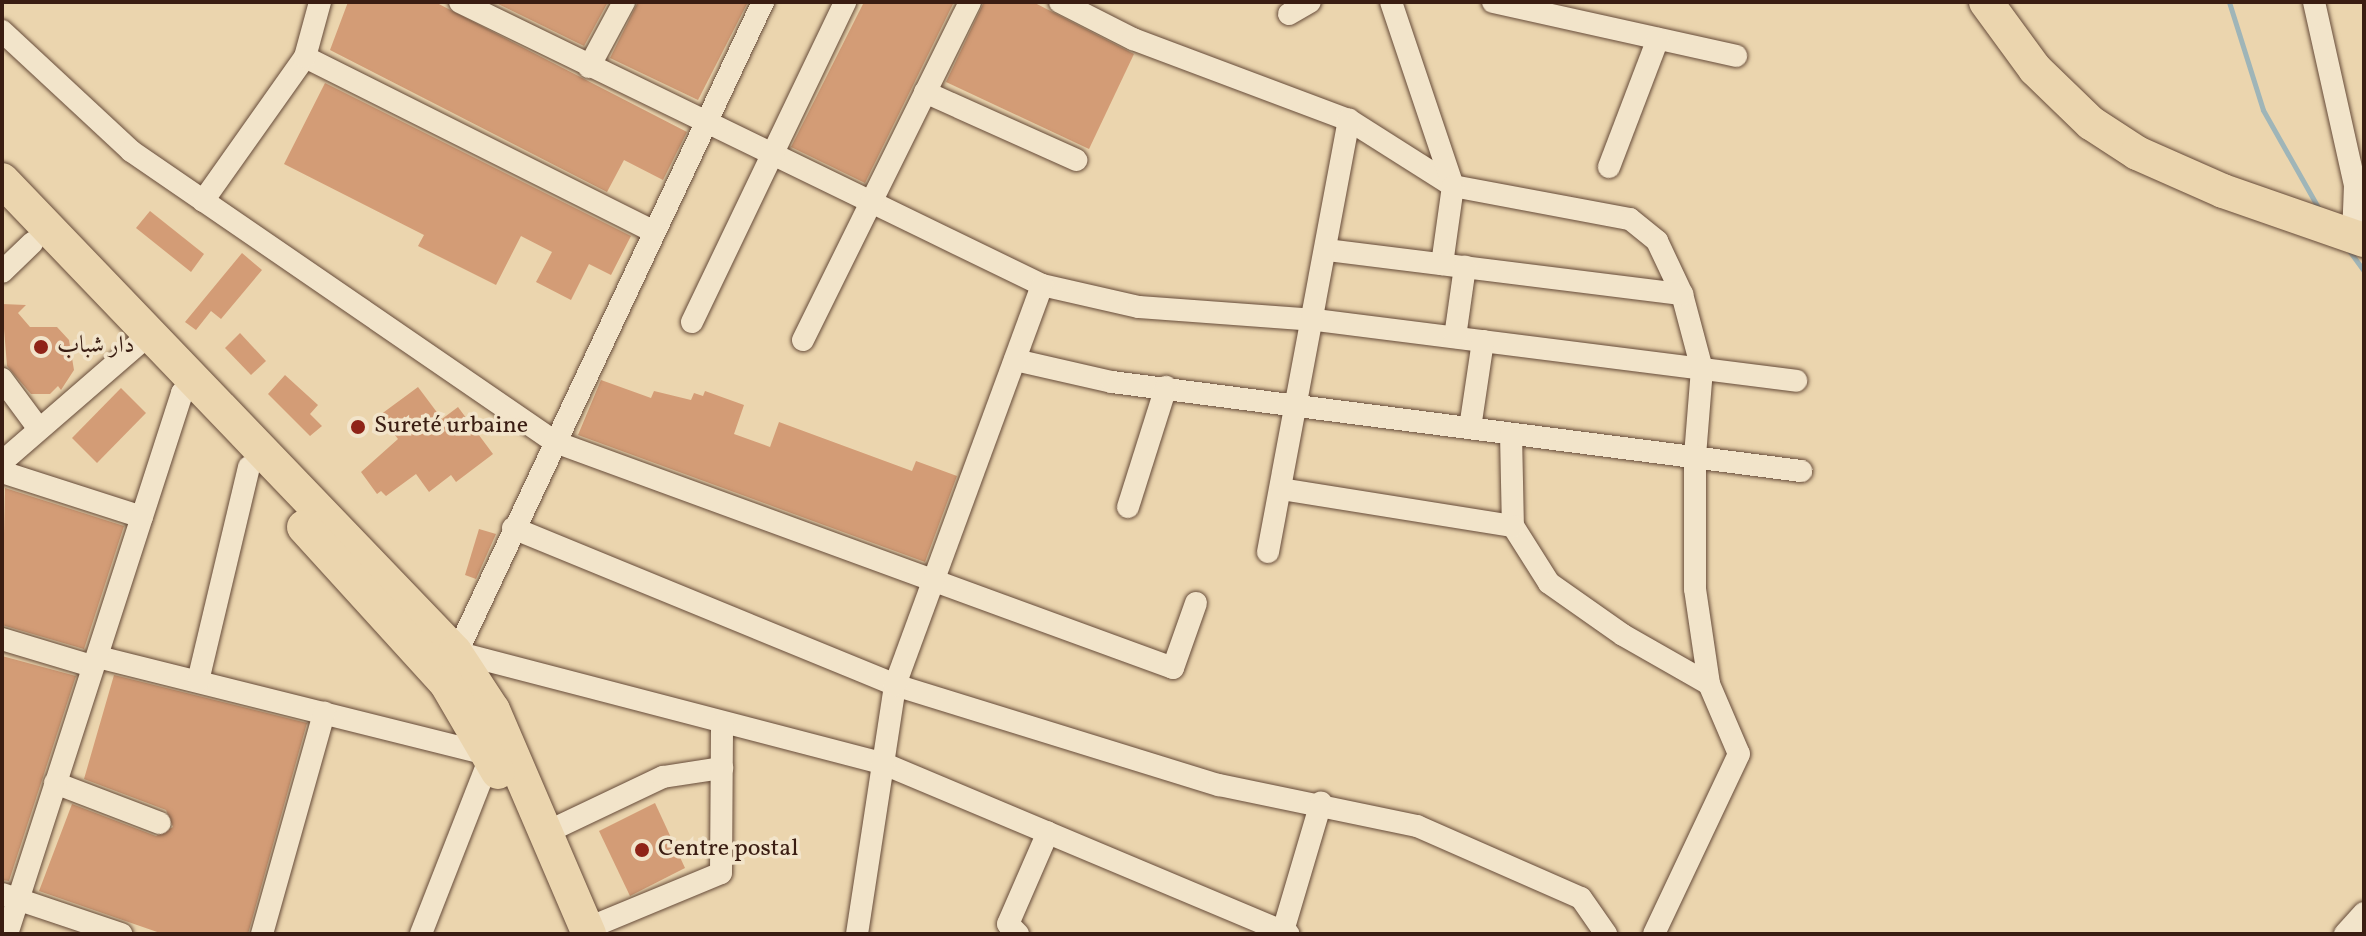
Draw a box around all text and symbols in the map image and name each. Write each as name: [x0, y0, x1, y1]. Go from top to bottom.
place label: دار شباب: [57, 333, 135, 361]
marker: دار شباب: [32, 338, 50, 356]
place label: Sureté urbaine: [374, 413, 528, 441]
marker: Sureté urbaine: [349, 418, 367, 436]
place label: Centre postal: [658, 836, 798, 864]
marker: Centre postal: [633, 841, 651, 859]

